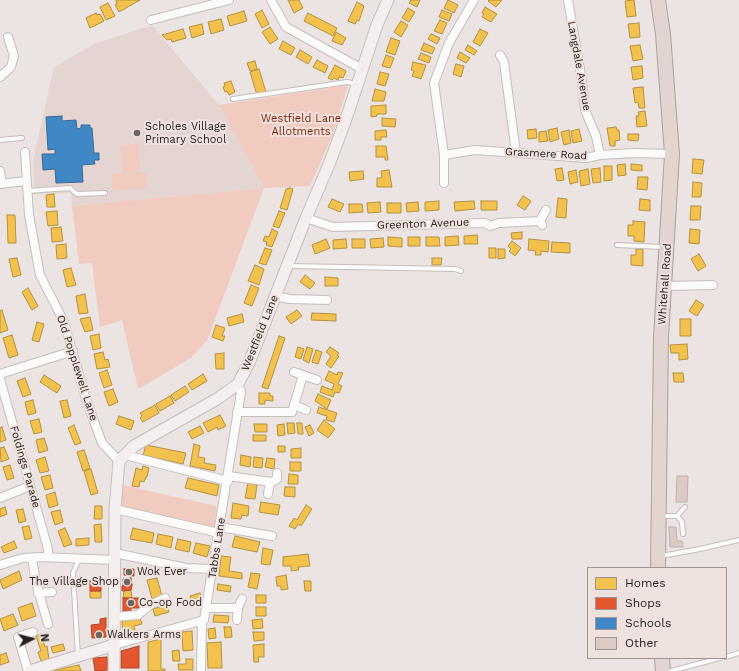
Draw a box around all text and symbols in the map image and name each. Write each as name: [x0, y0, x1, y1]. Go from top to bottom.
street label: Langdale Avenue: [565, 20, 593, 112]
park label: Westfield Lane Allotments: [261, 112, 341, 138]
place label: Scholes Village Primary School: [145, 120, 226, 146]
marker: Scholes Village Primary School: [132, 128, 142, 138]
street label: Grasmere Road: [505, 145, 587, 163]
street label: Greenton Avenue: [377, 216, 469, 232]
street label: Whitehall Road: [656, 243, 674, 325]
street label: Westfield Lane: [239, 293, 281, 373]
street label: Old Popplewell Lane: [54, 313, 100, 423]
street label: Foldings Parade: [7, 424, 43, 510]
street label: Tabbs Lane: [206, 517, 228, 579]
place label: Wok Ever: [137, 565, 187, 579]
marker: Wok Ever: [124, 567, 134, 577]
legend: [587, 567, 727, 659]
place label: The Village Shop: [29, 575, 119, 589]
text: Homes: [625, 576, 666, 590]
marker: The Village Shop: [122, 577, 132, 587]
place label: Co-op Food: [139, 596, 202, 610]
text: Shops: [625, 596, 661, 610]
marker: Co-op Food: [126, 598, 136, 608]
text: Schools: [625, 616, 671, 630]
north arrow: [12, 619, 52, 659]
place label: Walkers Arms: [107, 628, 181, 642]
marker: Walkers Arms: [94, 630, 104, 640]
text: N: [38, 633, 51, 642]
text: Other: [625, 636, 658, 650]

